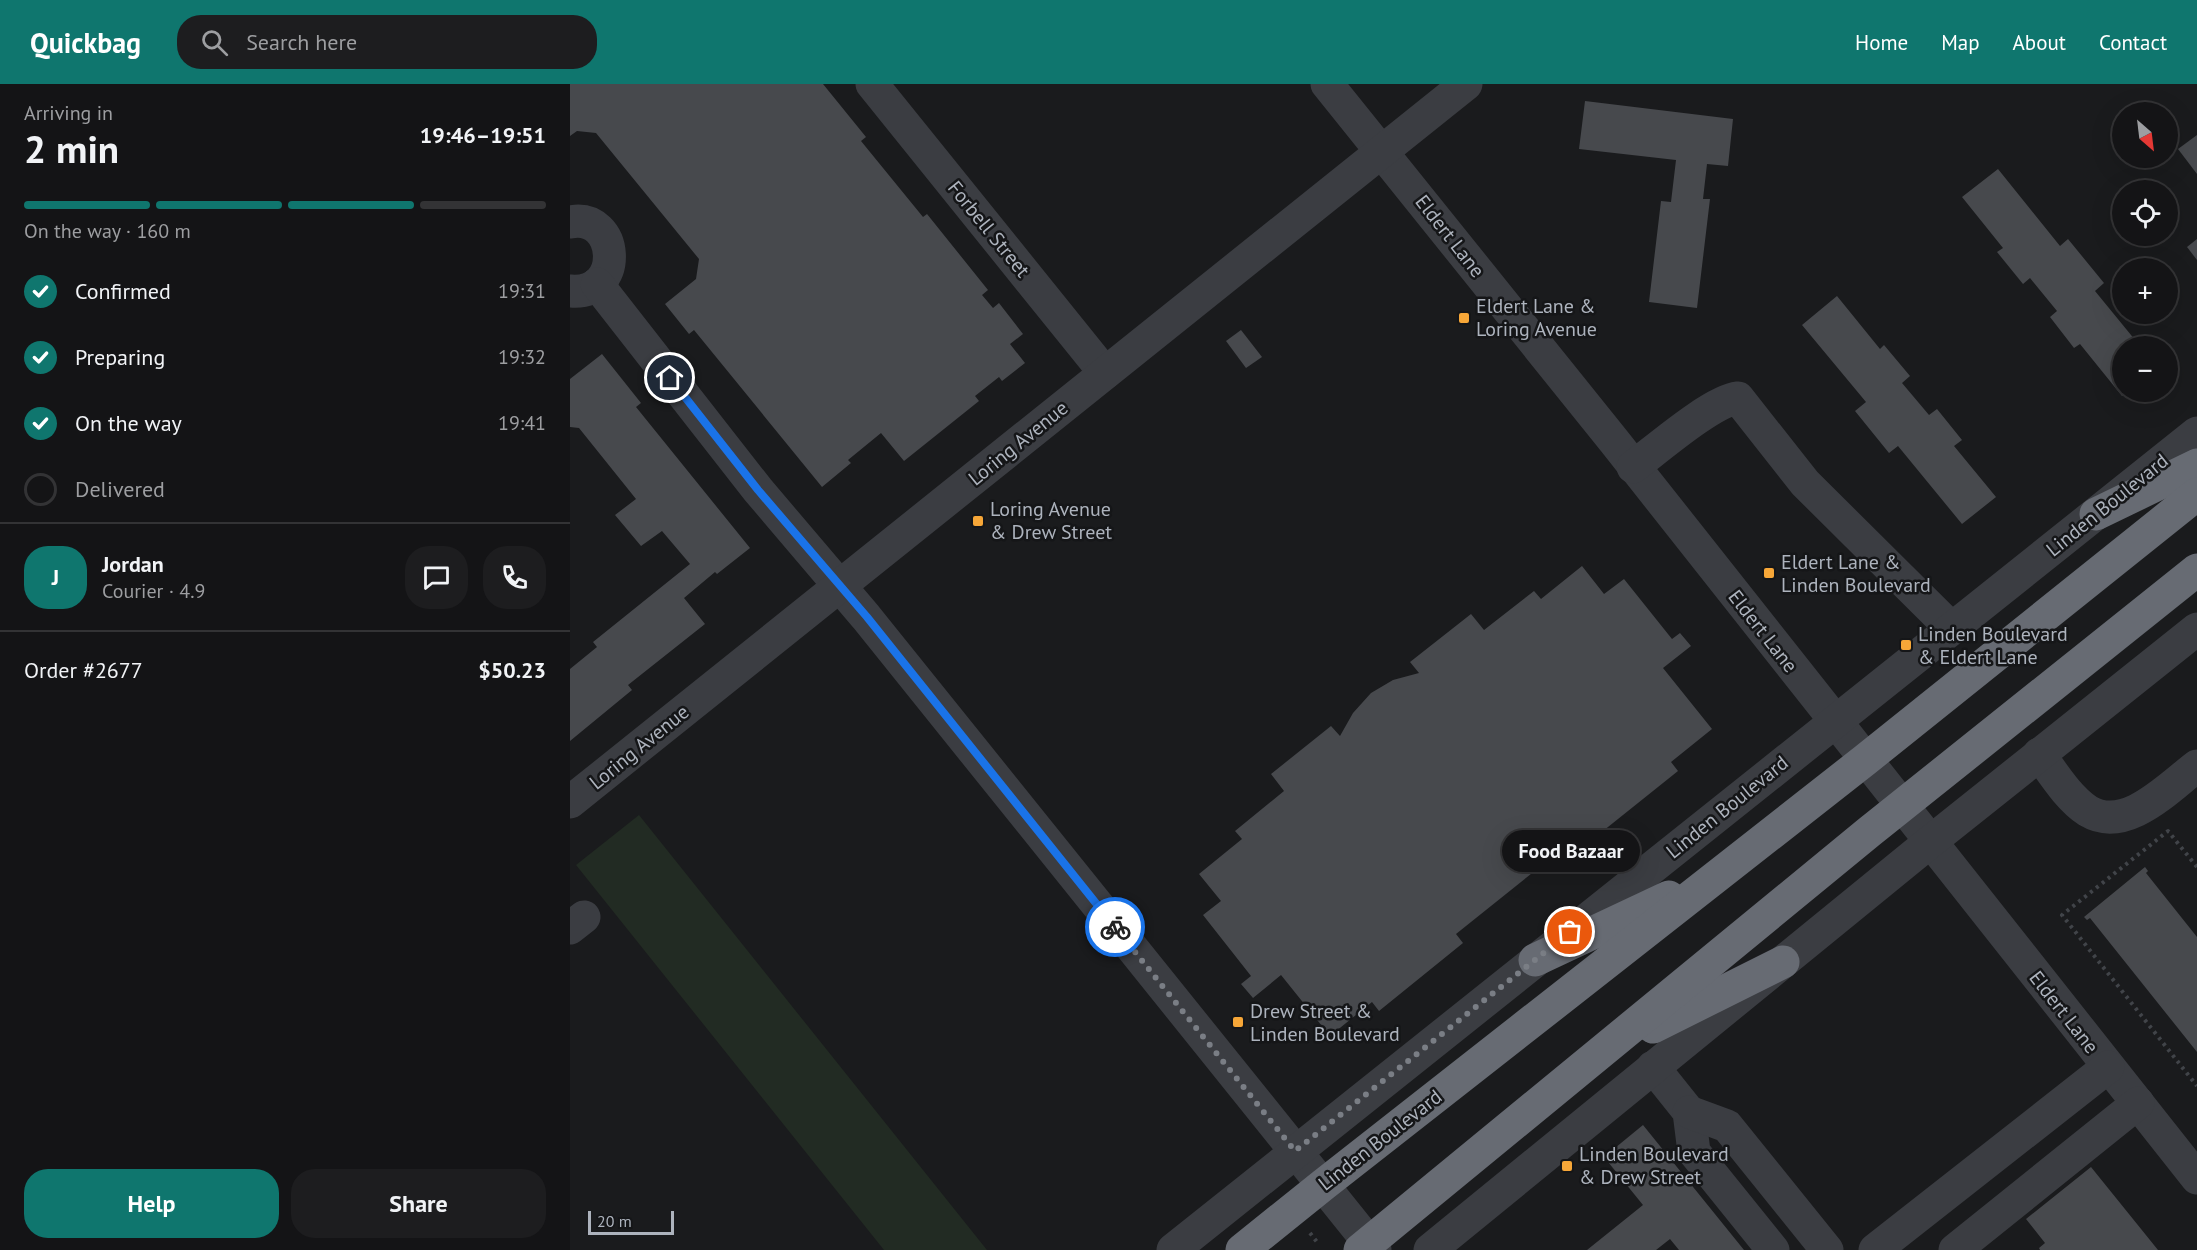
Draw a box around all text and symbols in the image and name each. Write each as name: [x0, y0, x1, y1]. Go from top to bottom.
search box: [177, 15, 597, 69]
text: Quickbag: [30, 24, 141, 61]
icon: search: [198, 26, 231, 59]
text: Search here: [246, 28, 357, 56]
text: Home: [1855, 29, 1908, 56]
text: Map: [1941, 29, 1980, 56]
text: About: [2013, 29, 2066, 56]
text: Contact: [2099, 29, 2167, 56]
text: Arriving in: [24, 100, 113, 126]
north arrow: [2112, 102, 2178, 168]
map controls: [2112, 102, 2178, 402]
text: 19:46–19:51: [420, 121, 546, 149]
text: 2 min: [24, 123, 119, 174]
street label: Forbell Street: [942, 175, 1036, 283]
button: locate: [2112, 180, 2178, 246]
street label: Eldert Lane: [1410, 189, 1490, 283]
text: On the way · 160 m: [24, 218, 191, 244]
button: +: [2112, 258, 2178, 324]
icon: check: [24, 275, 57, 308]
text: Confirmed: [75, 277, 171, 305]
text: 19:31: [498, 278, 546, 304]
place label: Eldert Lane & Loring Avenue: [1476, 293, 1597, 342]
marker: Eldert Lane & Loring Avenue: [1457, 311, 1471, 325]
button: −: [2112, 336, 2178, 402]
icon: check: [24, 341, 57, 374]
text: Preparing: [75, 343, 165, 371]
text: 19:32: [498, 344, 546, 370]
pin: [644, 352, 695, 403]
icon: home: [653, 361, 686, 394]
street label: Loring Avenue: [963, 395, 1073, 491]
icon: check: [24, 407, 57, 440]
text: On the way: [75, 409, 182, 437]
text: 19:41: [498, 410, 546, 436]
street label: Linden Boulevard: [2041, 448, 2173, 562]
text: Delivered: [75, 475, 165, 503]
place label: Loring Avenue & Drew Street: [990, 496, 1112, 545]
marker: Loring Avenue & Drew Street: [971, 514, 985, 528]
button: chat: [405, 546, 468, 609]
button: phone: [483, 546, 546, 609]
place label: Eldert Lane & Linden Boulevard: [1781, 549, 1931, 598]
text: Jordan: [102, 550, 164, 578]
text: J: [52, 563, 59, 591]
marker: Eldert Lane & Linden Boulevard: [1762, 566, 1776, 580]
text: Courier · 4.9: [102, 578, 205, 604]
street label: Eldert Lane: [1723, 584, 1803, 678]
place label: Linden Boulevard & Eldert Lane: [1918, 621, 2068, 670]
marker: Linden Boulevard & Eldert Lane: [1899, 638, 1913, 652]
text: Order #2677: [24, 656, 143, 684]
text: $50.23: [478, 656, 546, 684]
street label: Loring Avenue: [584, 699, 694, 795]
street label: Linden Boulevard: [1661, 750, 1793, 864]
callout: Food Bazaar: [1501, 830, 1639, 872]
text: Food Bazaar: [1518, 838, 1624, 864]
courier: [1085, 897, 1145, 957]
pin: [1544, 906, 1595, 957]
icon: bike: [1099, 911, 1132, 944]
icon: bag: [1553, 915, 1586, 948]
street label: Eldert Lane: [2024, 965, 2104, 1059]
place label: Drew Street & Linden Boulevard: [1250, 998, 1400, 1047]
marker: Drew Street & Linden Boulevard: [1231, 1015, 1245, 1029]
street label: Linden Boulevard: [1313, 1084, 1447, 1196]
place label: Linden Boulevard & Drew Street: [1579, 1141, 1729, 1190]
marker: Linden Boulevard & Drew Street: [1560, 1159, 1574, 1173]
button: Help: [24, 1169, 279, 1238]
button: Share: [291, 1169, 546, 1238]
scale bar: [588, 1208, 674, 1236]
text: 20 m: [597, 1211, 632, 1231]

